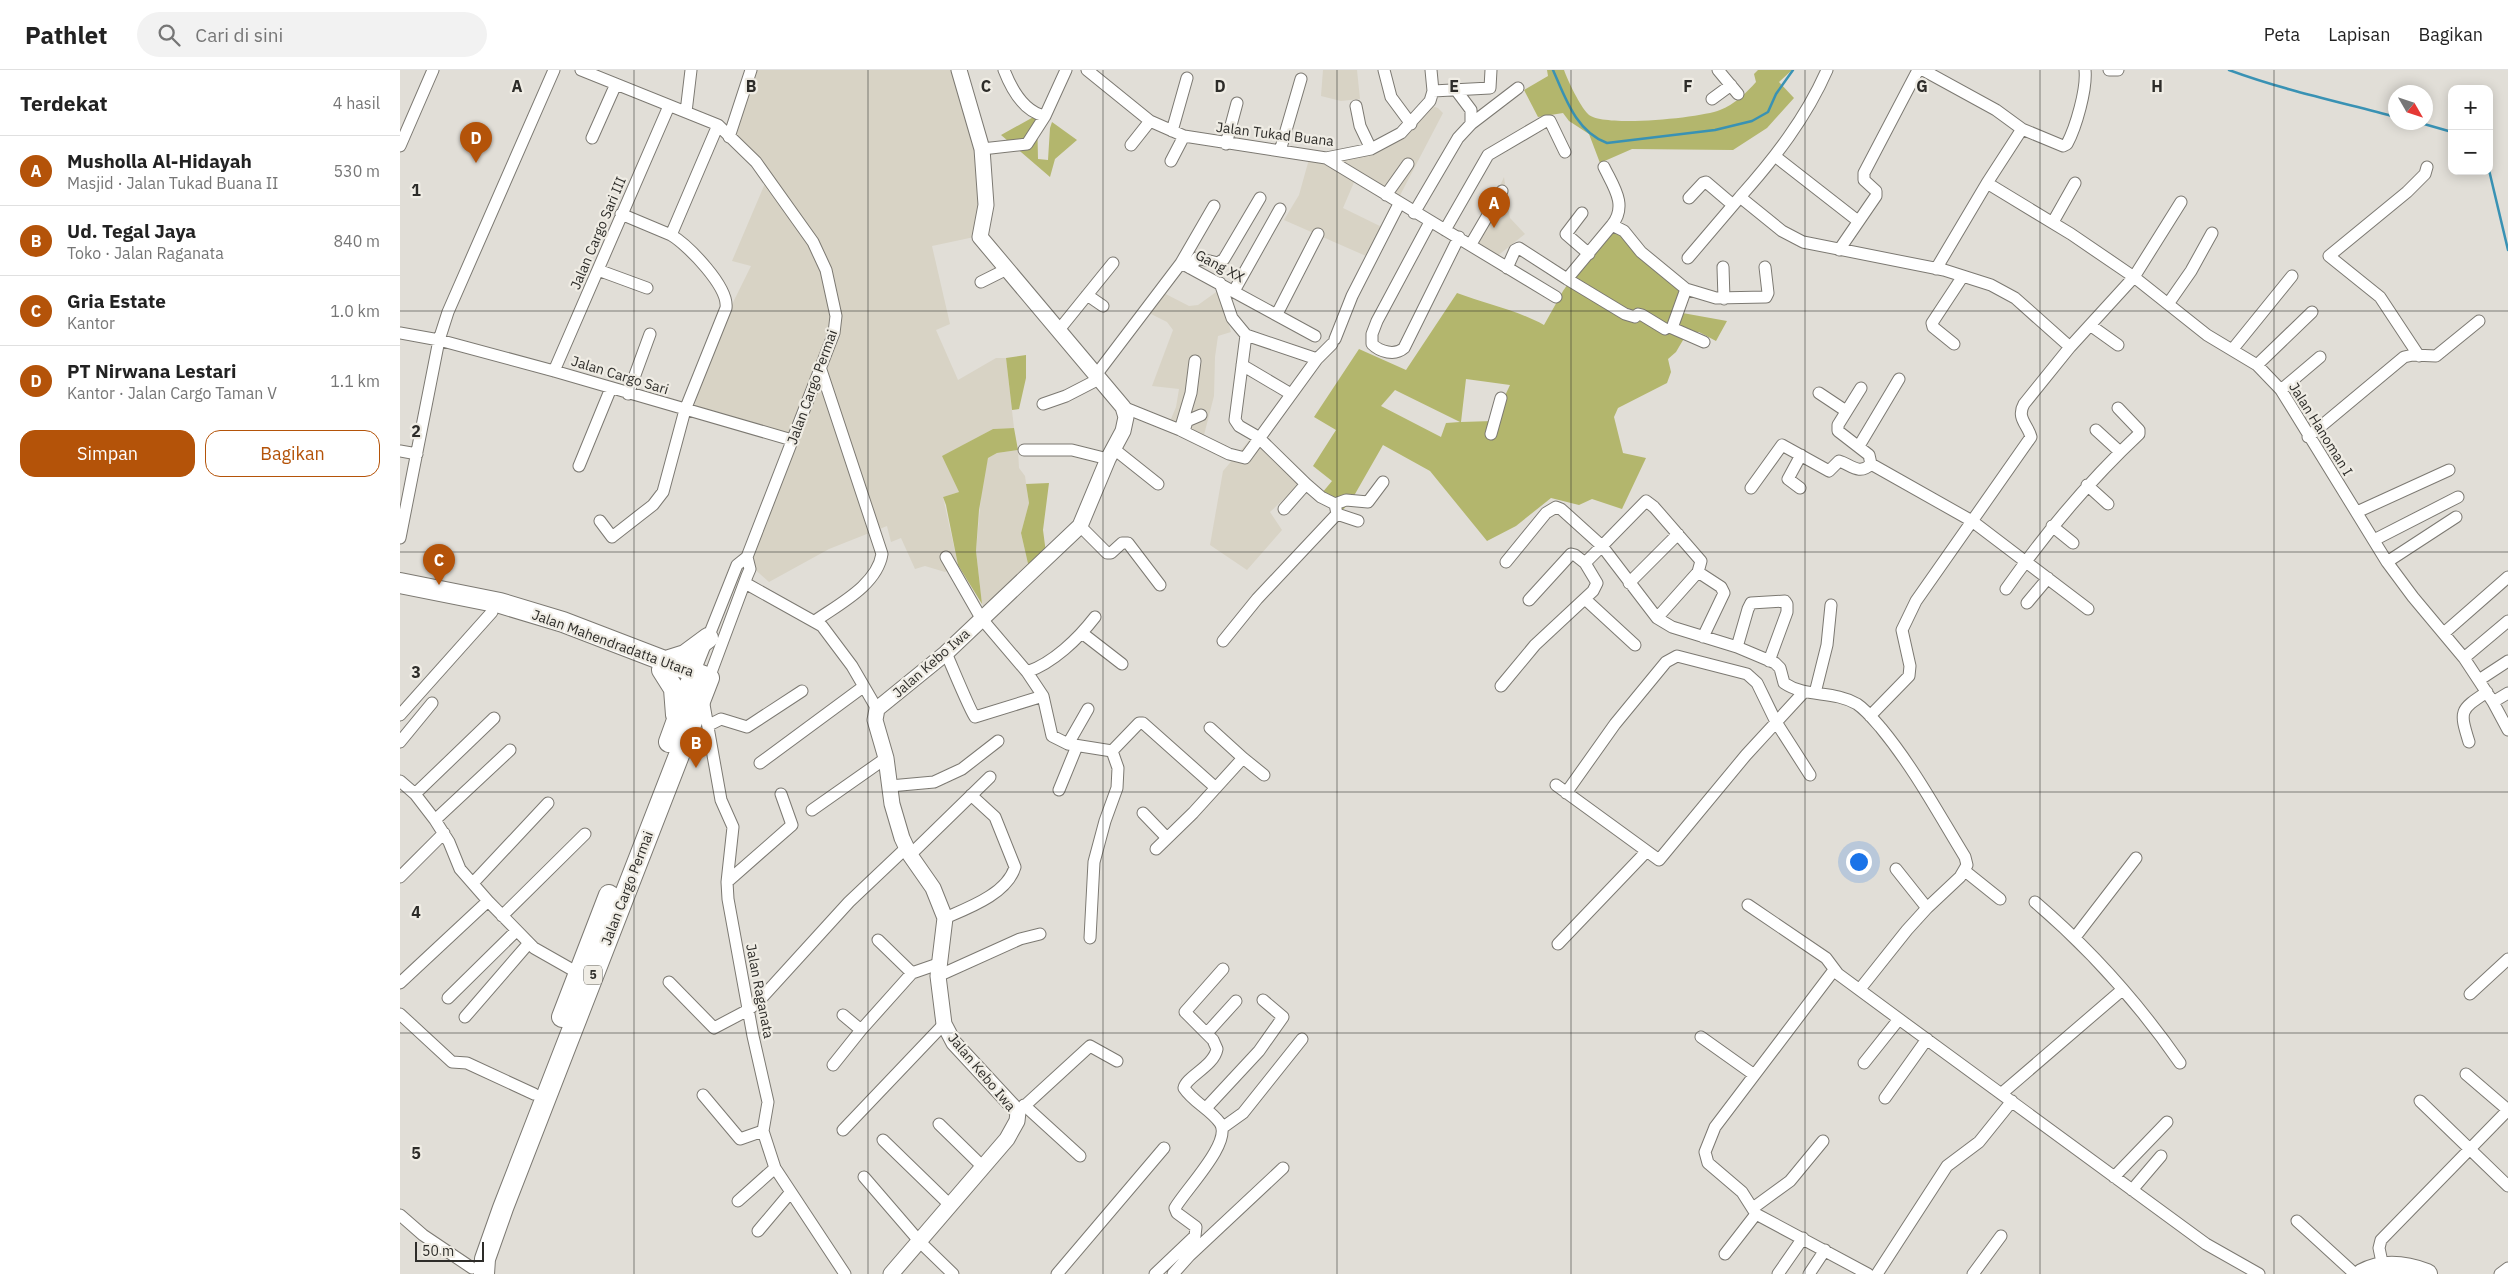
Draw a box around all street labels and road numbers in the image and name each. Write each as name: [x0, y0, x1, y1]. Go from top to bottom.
street label: Jalan Tukad Buana: [1215, 118, 1335, 150]
street label: Jalan Cargo Sari III: [566, 174, 630, 292]
street label: Gang XX: [1192, 246, 1248, 287]
street label: Jalan Cargo Permai: [783, 327, 841, 447]
street label: Jalan Cargo Sari: [569, 352, 671, 398]
street label: Jalan Hanoman I: [2285, 379, 2357, 479]
street label: Jalan Mahendradatta Utara: [530, 605, 697, 681]
street label: Jalan Kebo Iwa: [889, 624, 974, 701]
street label: Jalan Cargo Permai: [597, 828, 657, 948]
street label: Jalan Raganata: [742, 942, 778, 1040]
road number: 5: [584, 966, 602, 984]
street label: Jalan Kebo Iwa: [944, 1029, 1020, 1115]

